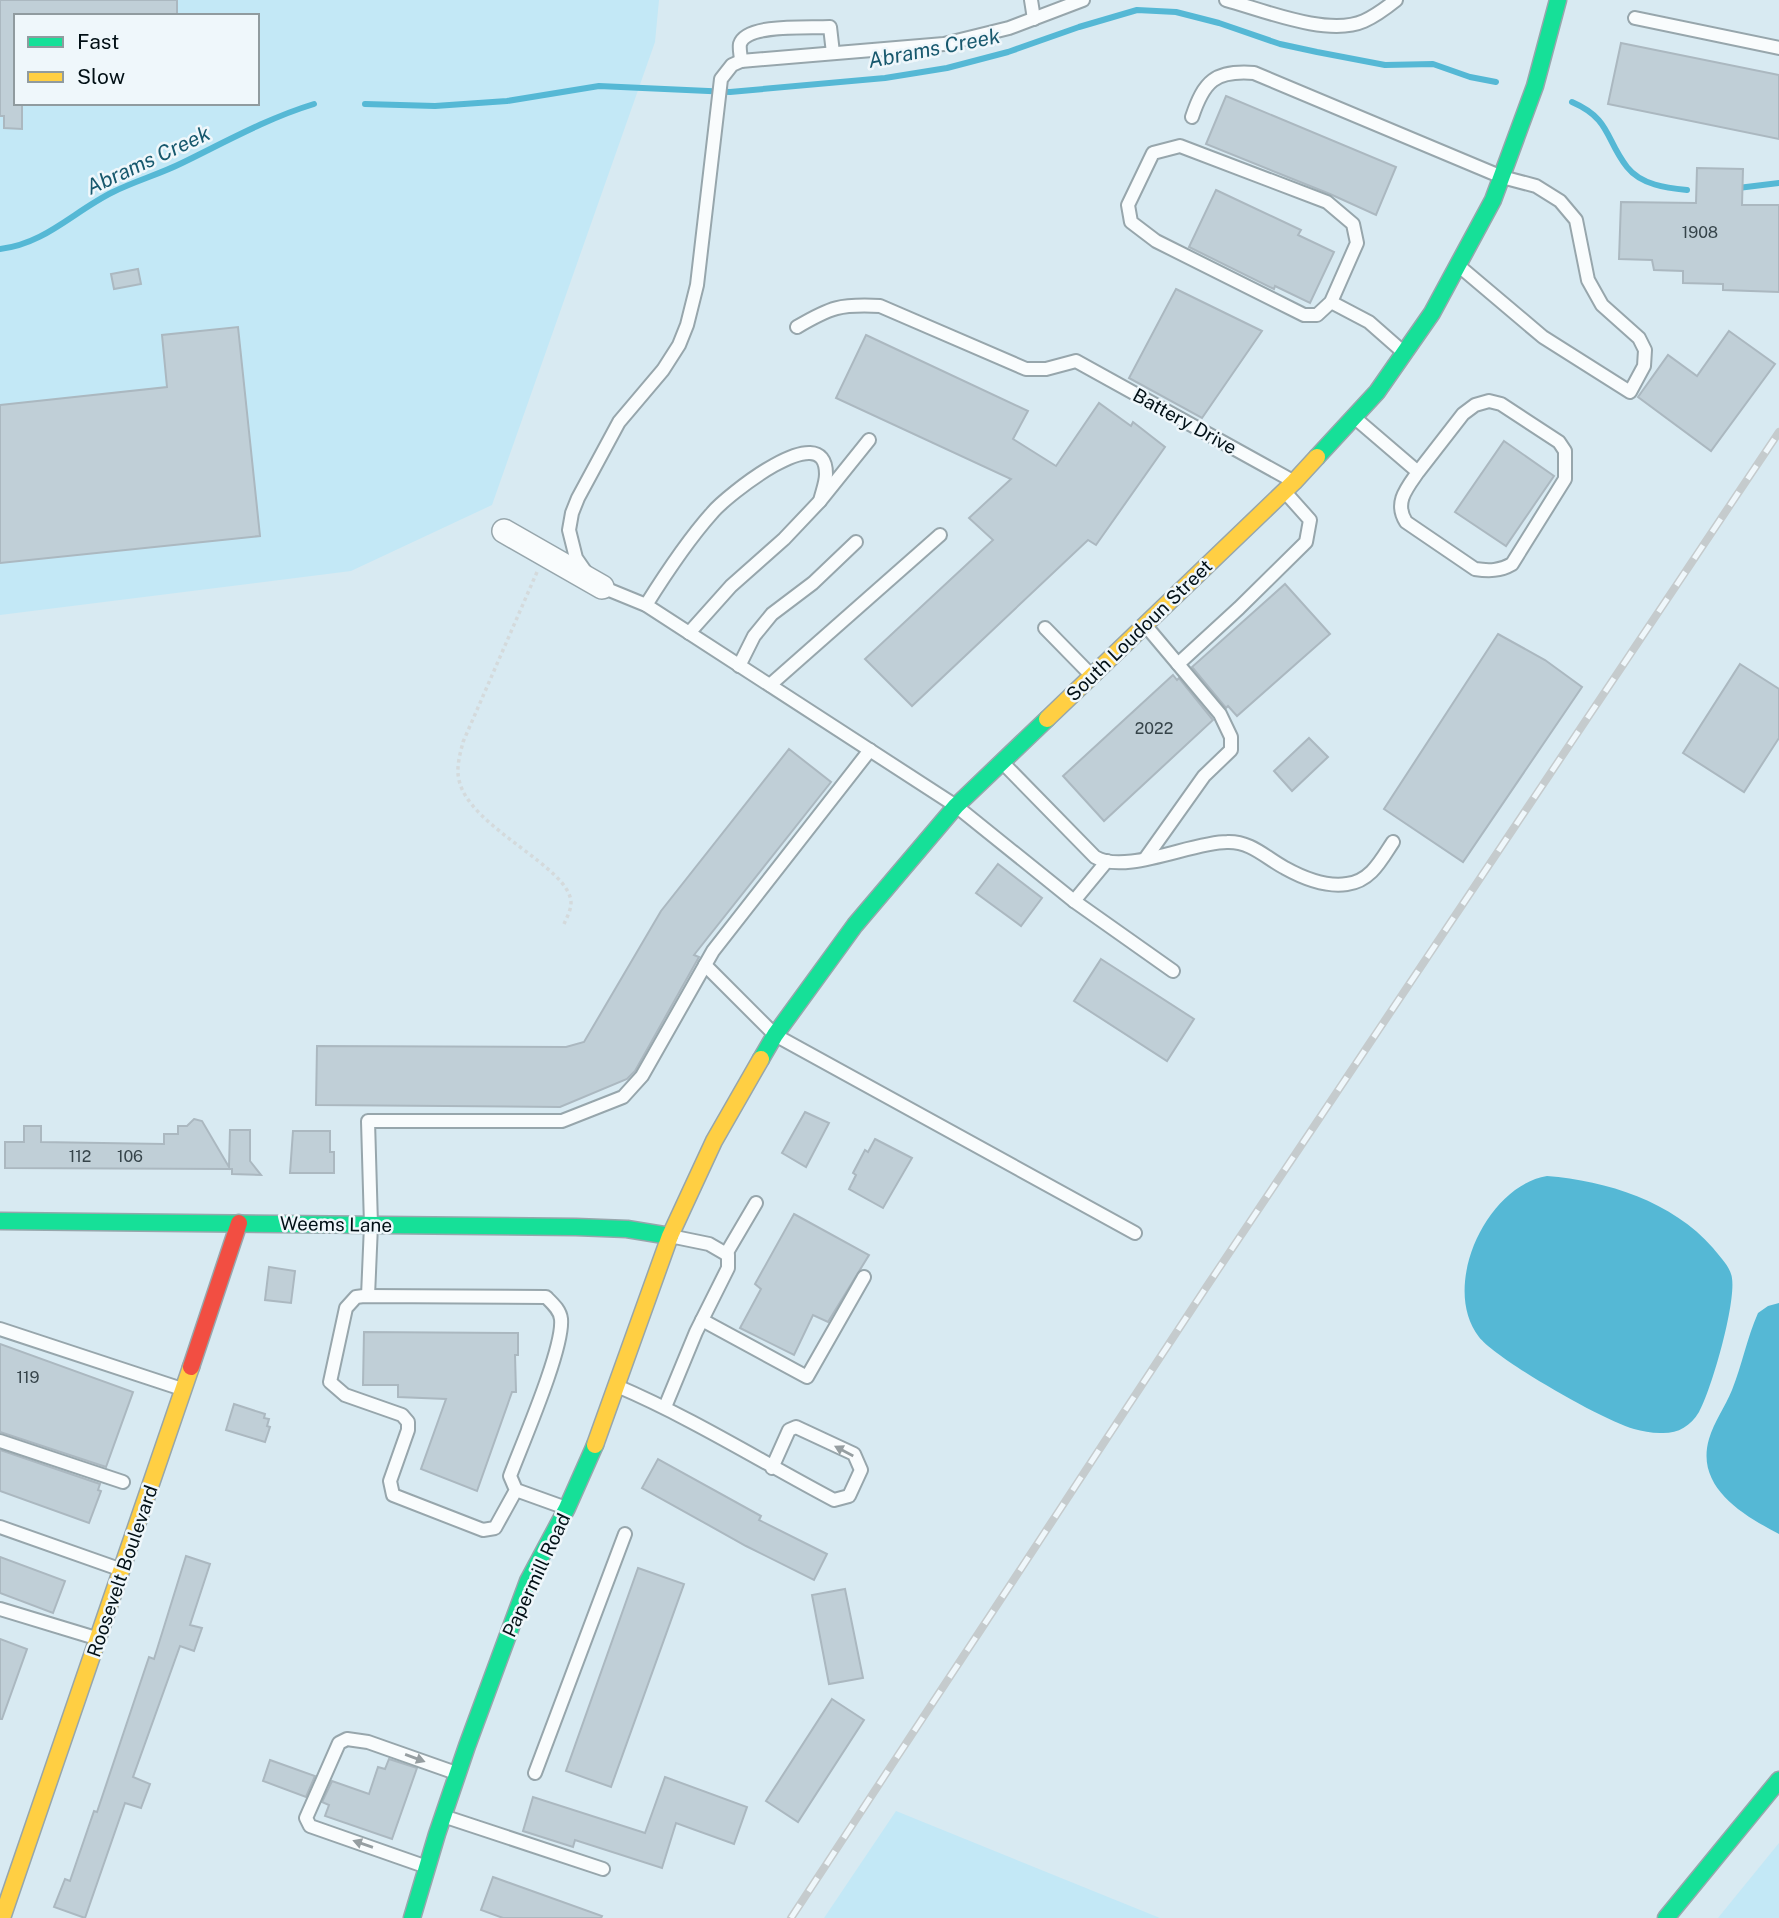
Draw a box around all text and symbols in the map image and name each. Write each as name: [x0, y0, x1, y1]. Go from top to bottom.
legend: [14, 14, 259, 105]
water label: Abrams Creek: [866, 23, 1003, 73]
text: Fast: [77, 29, 119, 54]
text: Slow: [77, 64, 125, 89]
water label: Abrams Creek: [82, 120, 214, 200]
house number: 1908: [1682, 223, 1718, 242]
street label: Battery Drive: [1129, 383, 1241, 459]
street label: South Loudoun Street: [1062, 555, 1216, 705]
house number: 2022: [1135, 719, 1173, 738]
house number: 112: [69, 1147, 91, 1166]
house number: 106: [117, 1147, 143, 1166]
street label: Weems Lane: [280, 1212, 392, 1236]
house number: 119: [16, 1368, 40, 1387]
one-way arrow: [834, 1445, 854, 1456]
street label: Roosevelt Boulevard: [82, 1482, 162, 1660]
street label: Papermill Road: [498, 1510, 574, 1640]
one-way arrow: [405, 1753, 426, 1764]
one-way arrow: [352, 1838, 373, 1849]

